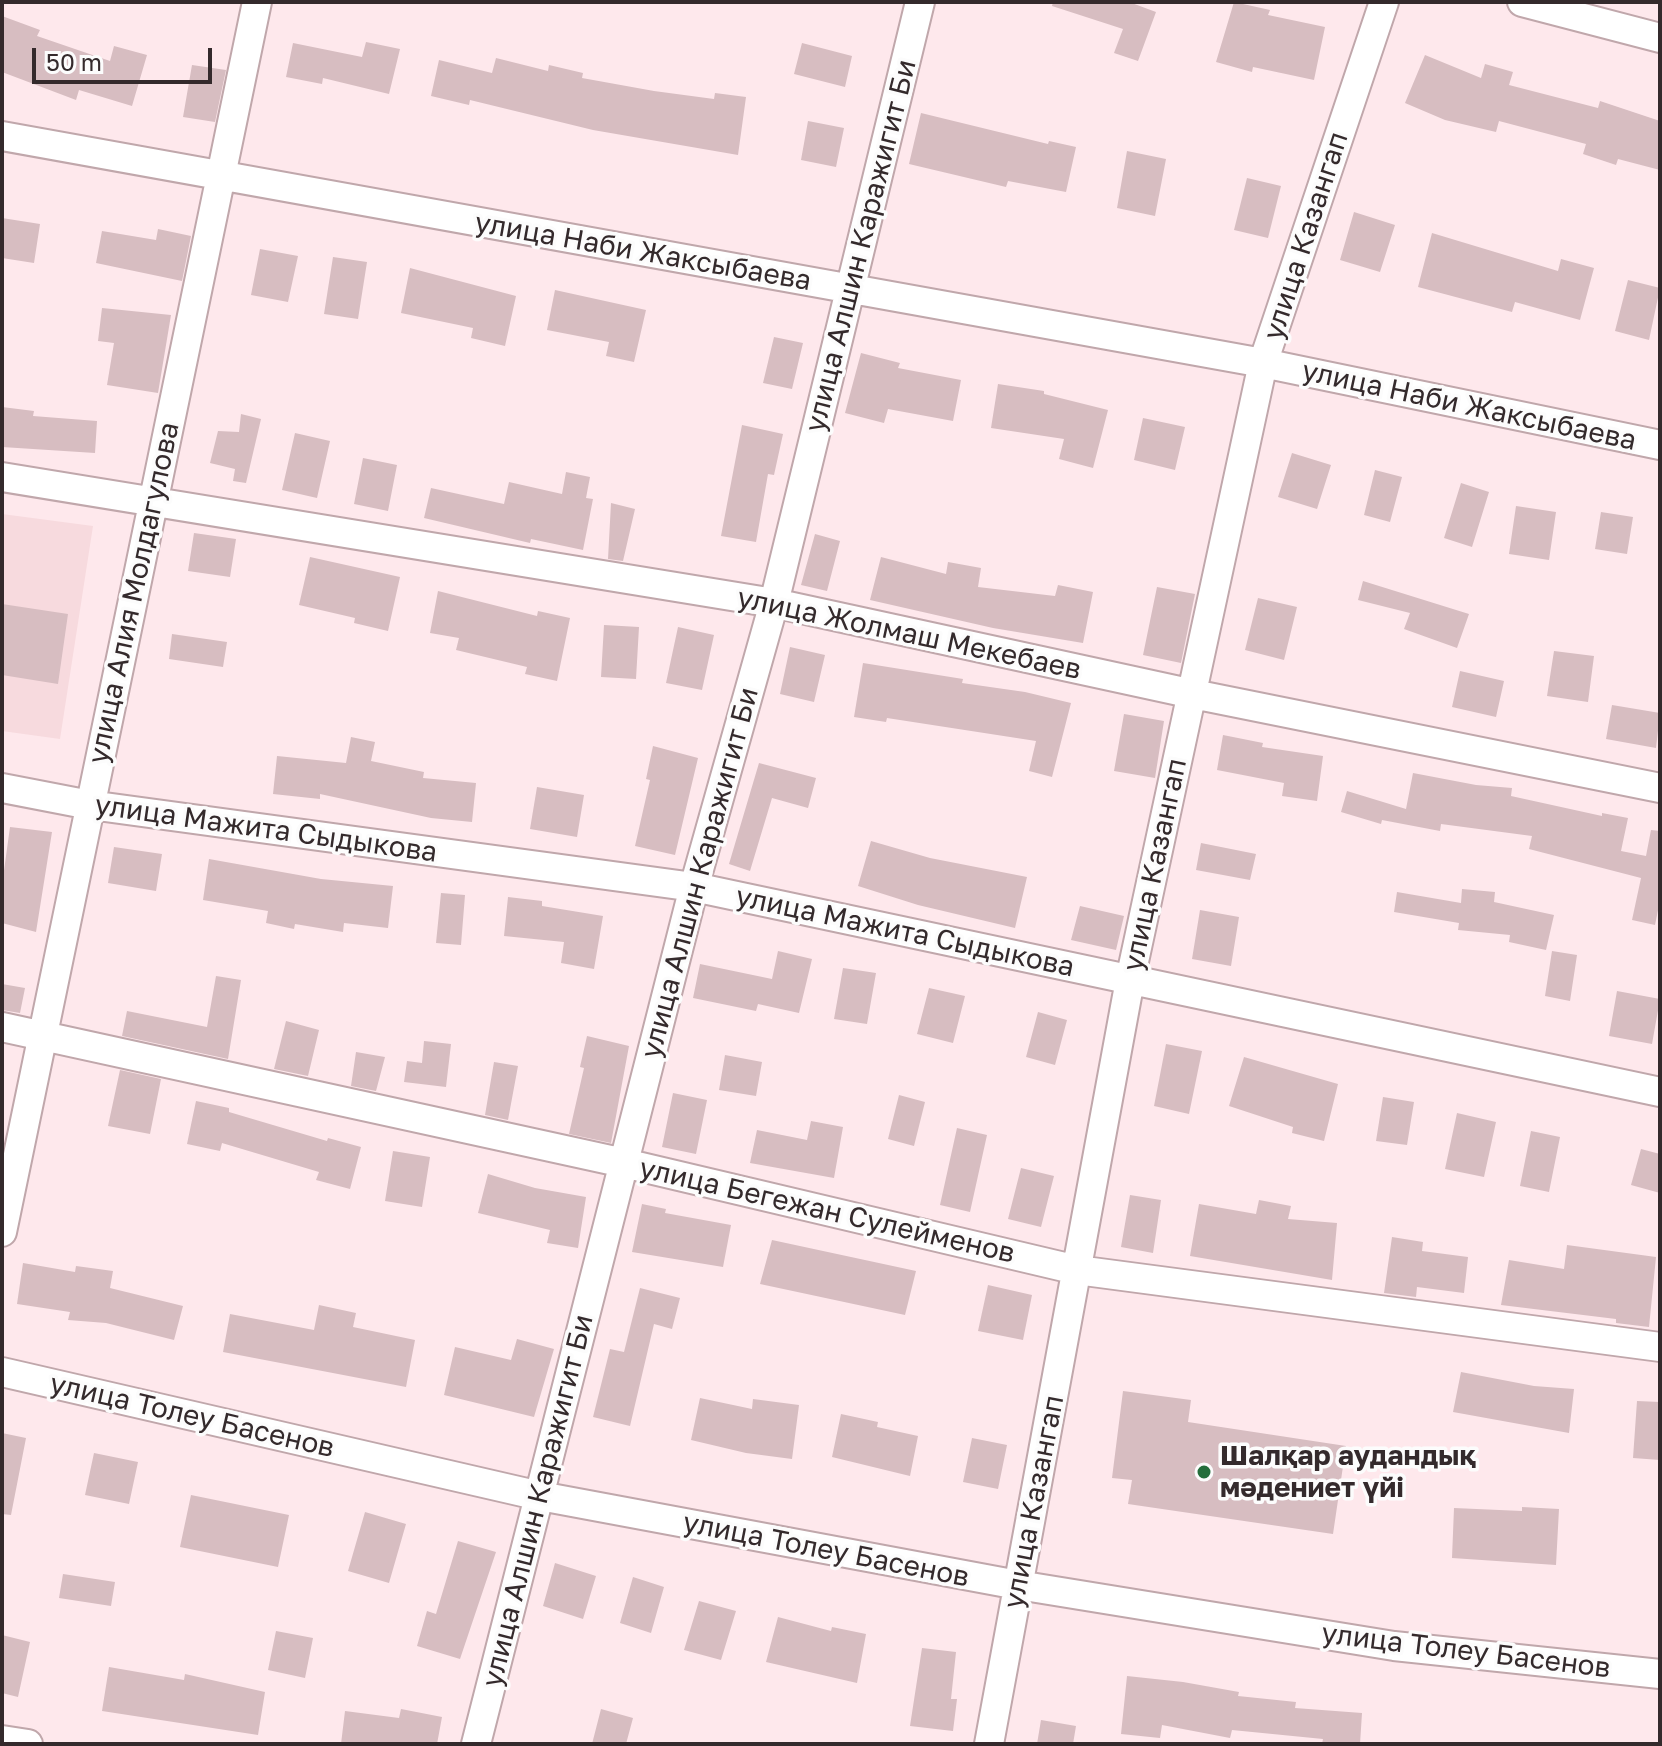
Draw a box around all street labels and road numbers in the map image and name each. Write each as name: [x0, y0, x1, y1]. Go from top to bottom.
street label: улица Алшин Каражигит Би: [798, 56, 924, 436]
street label: улица Казангап: [1257, 128, 1355, 344]
street label: улица Наби Жаксыбаева: [472, 206, 814, 298]
street label: улица Наби Жаксыбаева: [1299, 354, 1639, 458]
street label: улица Алия Молдагулова: [81, 419, 187, 767]
street label: улица Жолмаш Мекебаев: [734, 581, 1084, 687]
street label: улица Алшин Каражигит Би: [634, 684, 766, 1062]
street label: улица Казангап: [1116, 756, 1194, 974]
street label: улица Мажита Сыдыкова: [93, 788, 439, 870]
street label: улица Мажита Сыдыкова: [733, 880, 1077, 984]
street label: улица Бегежан Сулейменов: [636, 1151, 1018, 1271]
street label: улица Алшин Каражигит Би: [475, 1311, 601, 1691]
street label: улица Толеу Басенов: [47, 1367, 337, 1465]
street label: улица Казангап: [997, 1392, 1071, 1612]
street label: улица Толеу Басенов: [680, 1506, 972, 1594]
street label: улица Толеу Басенов: [1320, 1617, 1612, 1685]

